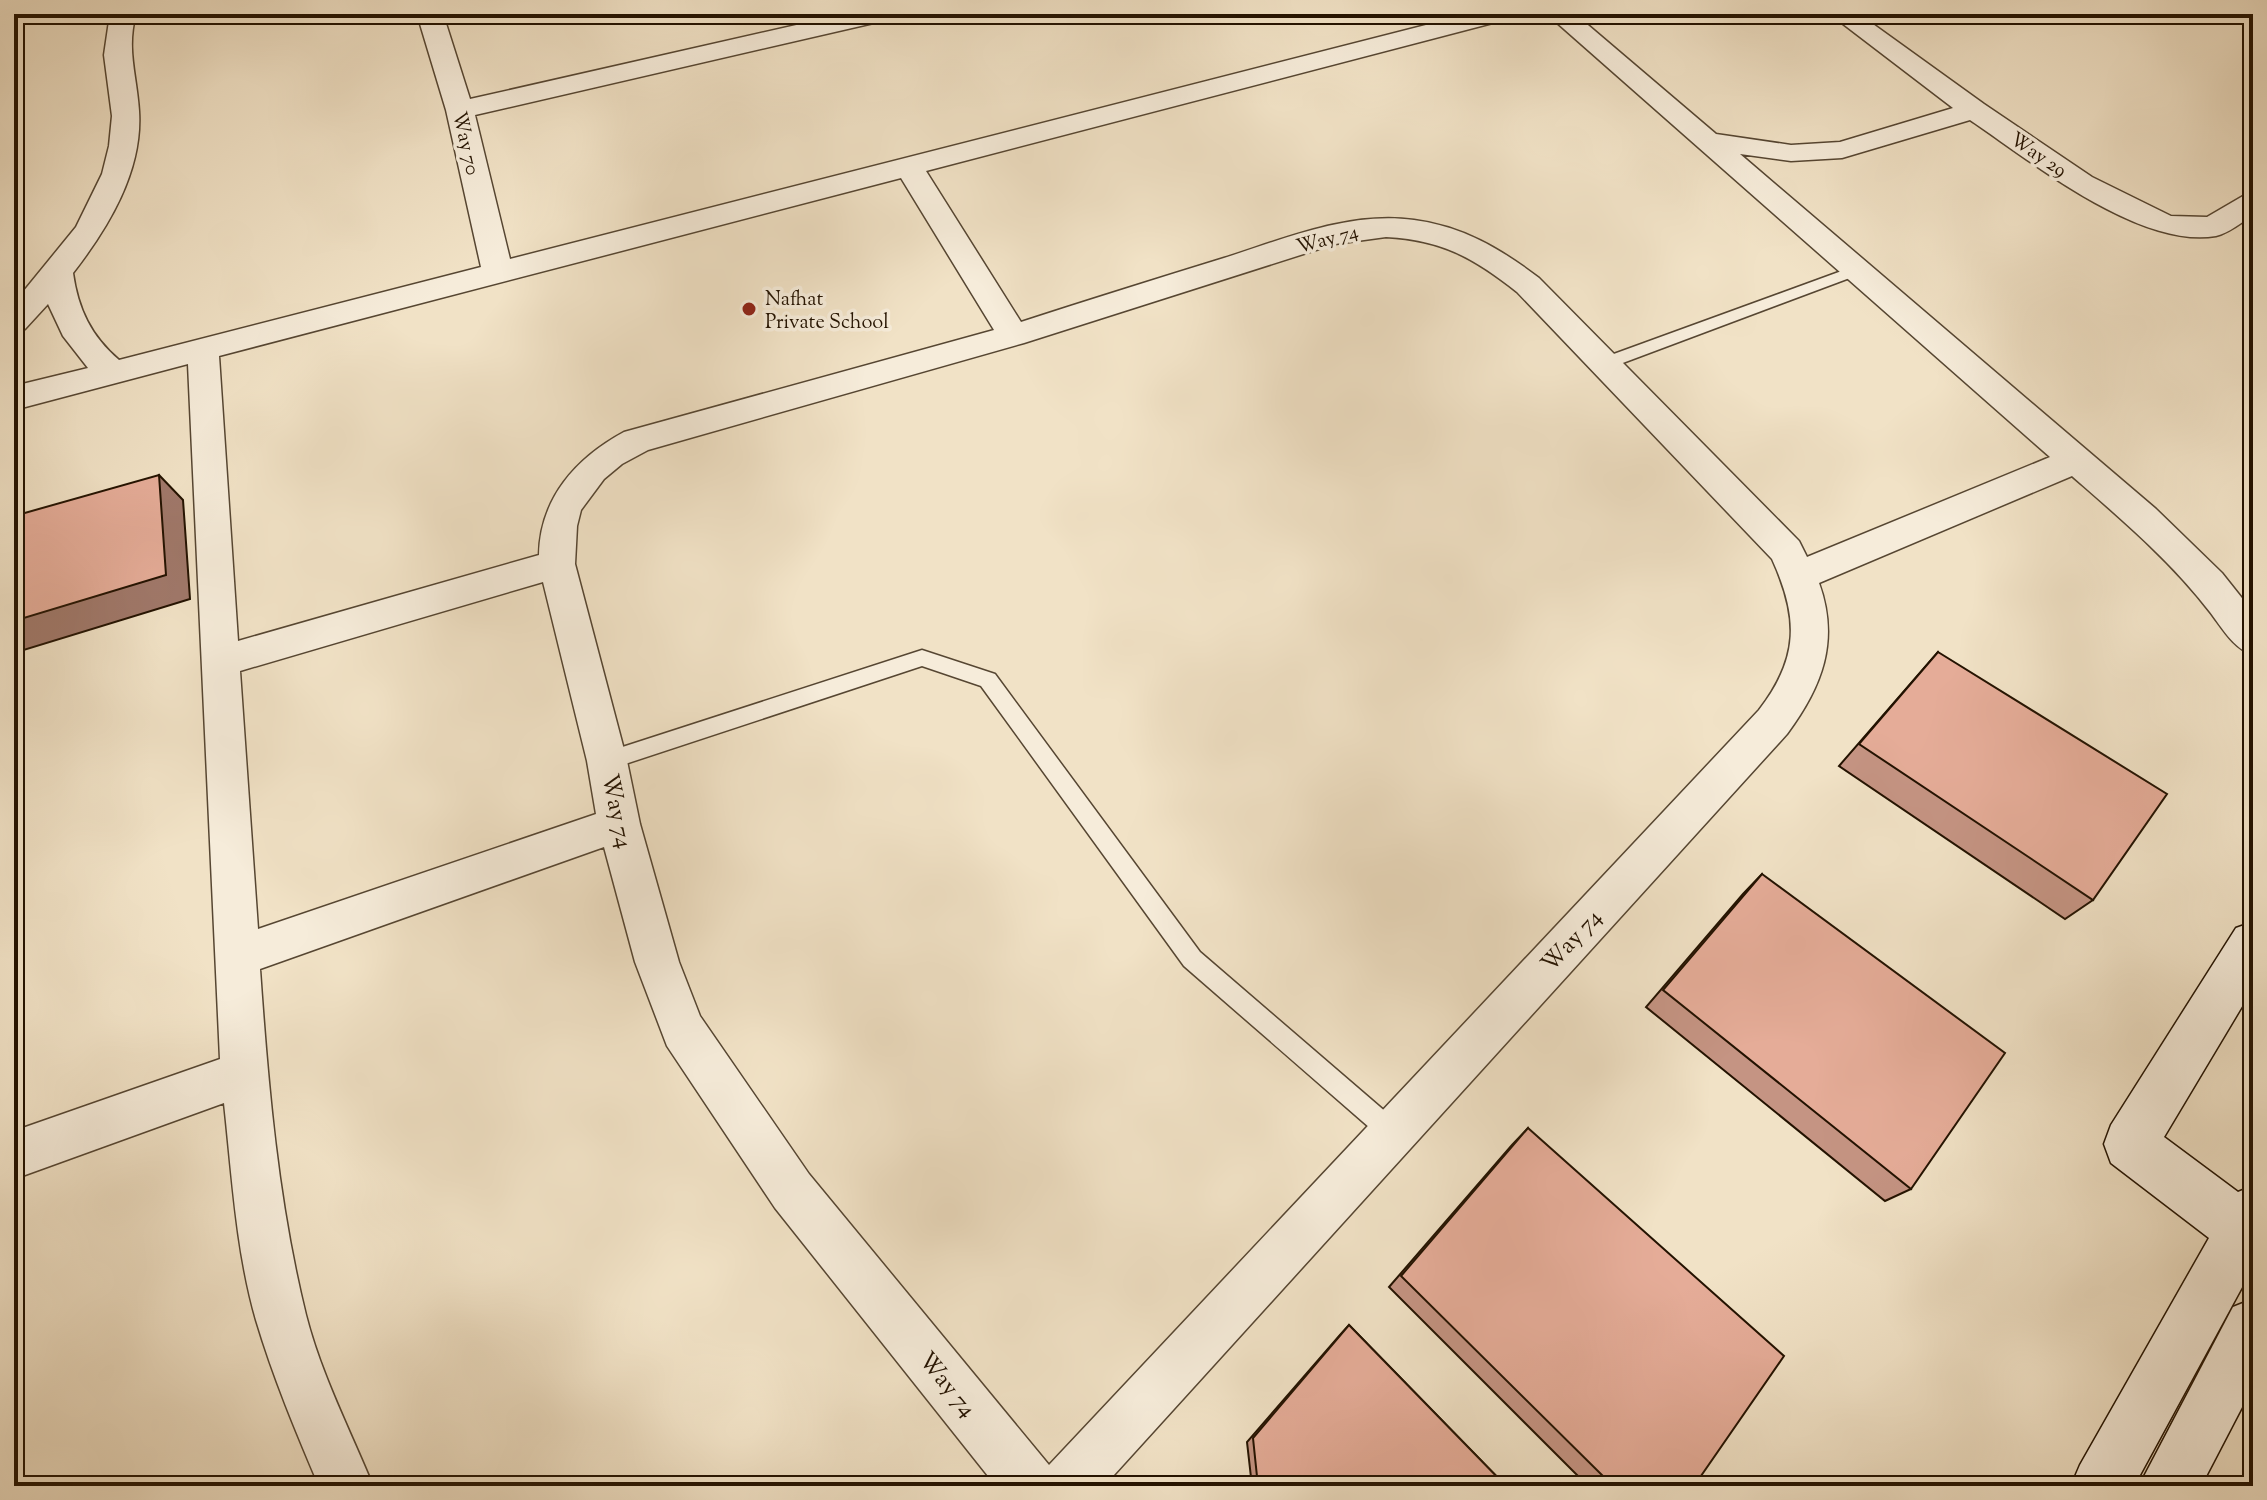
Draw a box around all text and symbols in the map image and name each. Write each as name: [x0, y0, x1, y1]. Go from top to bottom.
street label: Way 70: [443, 109, 486, 178]
street label: Way 29: [2003, 126, 2072, 186]
street label: Way 74: [1293, 218, 1362, 263]
place label: Nafhat Private School: [765, 286, 889, 338]
marker: Nafhat Private School: [740, 300, 758, 318]
street label: Way 74: [592, 771, 641, 852]
street label: Way 74: [1534, 902, 1611, 981]
street label: Way 74: [909, 1345, 983, 1425]

